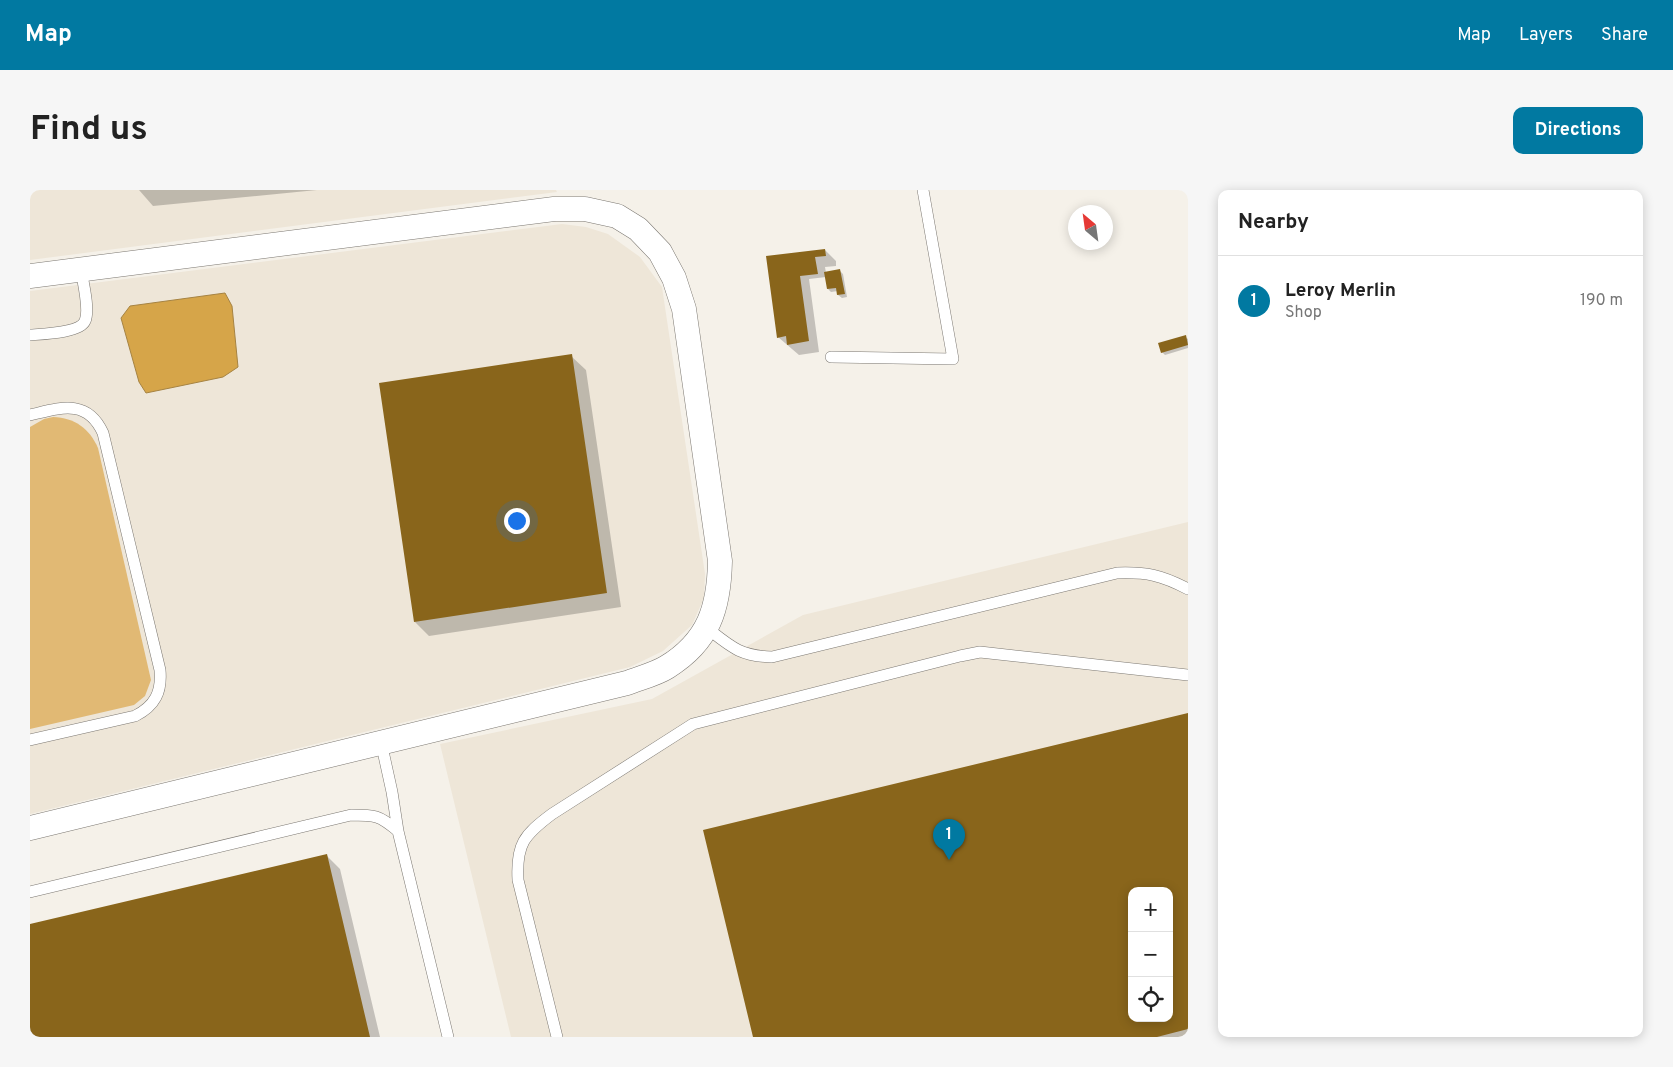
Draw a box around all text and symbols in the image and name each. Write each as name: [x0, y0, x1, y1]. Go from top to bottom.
text: Map: [25, 20, 72, 50]
text: Map: [1457, 24, 1491, 47]
text: Layers: [1519, 24, 1573, 47]
text: Share: [1601, 24, 1648, 47]
button: Directions: [1513, 107, 1643, 154]
text: Find us: [30, 108, 148, 152]
north arrow: [1068, 205, 1113, 250]
text: Nearby: [1238, 209, 1309, 236]
text: Leroy Merlin: [1285, 279, 1396, 303]
text: 1: [1251, 291, 1257, 311]
text: 190 m: [1580, 291, 1623, 311]
text: Shop: [1285, 303, 1322, 323]
your location: [504, 508, 530, 534]
pin: 1: [933, 819, 965, 860]
map controls: [1128, 887, 1173, 1022]
button: +: [1128, 887, 1173, 932]
button: −: [1128, 932, 1173, 977]
button: locate: [1128, 977, 1173, 1022]

